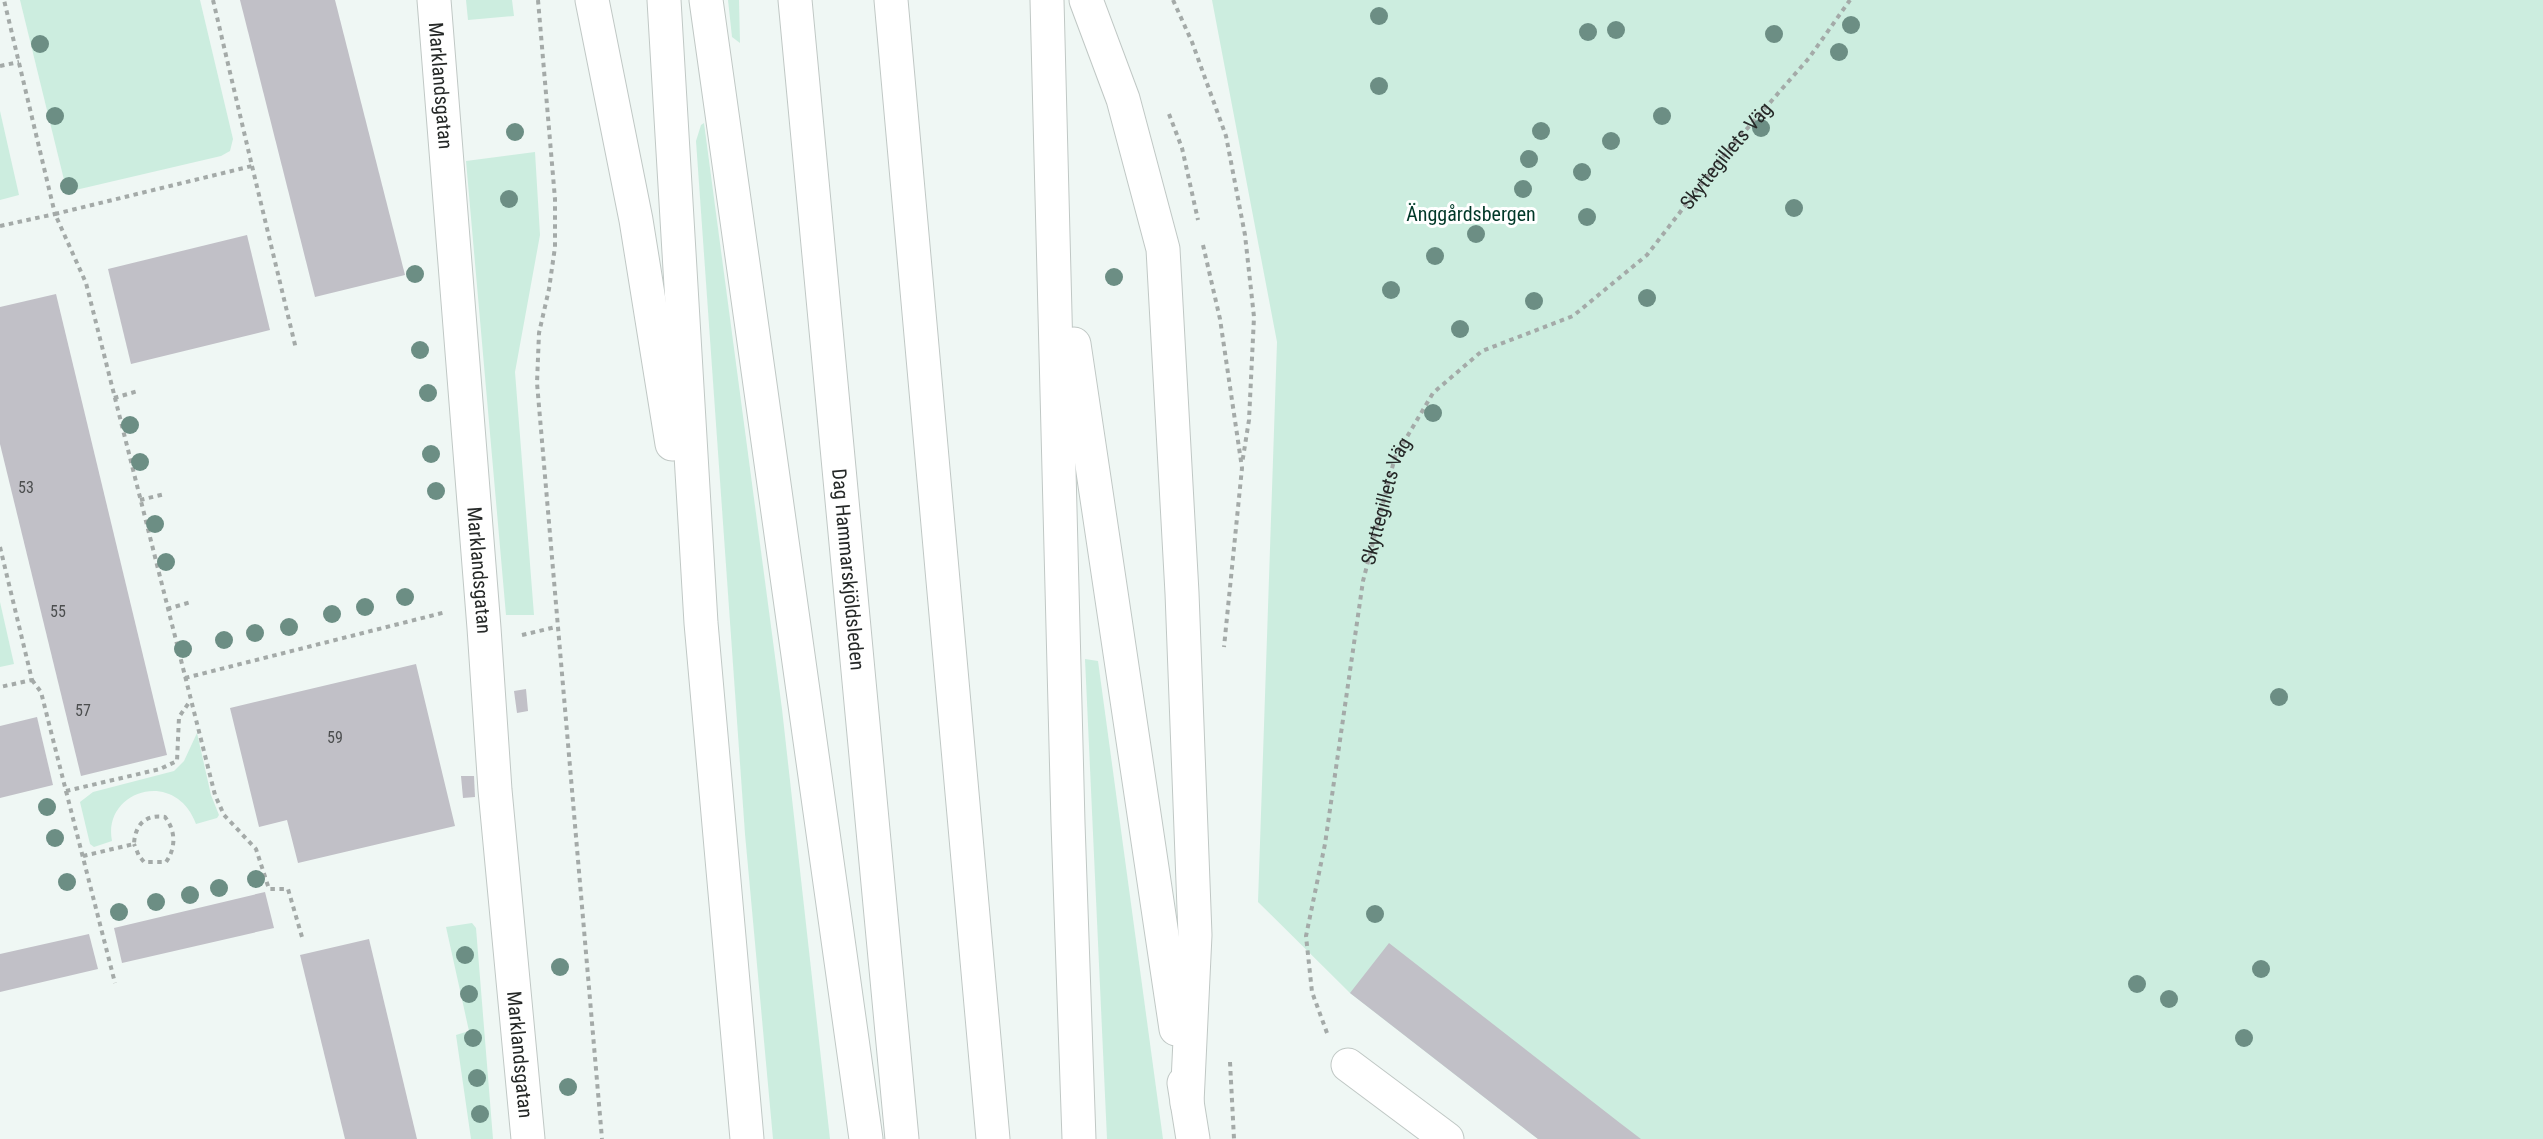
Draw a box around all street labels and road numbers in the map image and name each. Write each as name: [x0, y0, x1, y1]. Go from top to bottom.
street label: Marklandsgatan: [424, 21, 458, 150]
street label: Skyttegillets Väg: [1675, 97, 1777, 214]
street label: Skyttegillets Väg: [1356, 433, 1416, 567]
street label: Dag Hammarskjöldsleden: [827, 468, 870, 671]
street label: Marklandsgatan: [462, 506, 496, 635]
street label: Marklandsgatan: [502, 990, 538, 1119]

